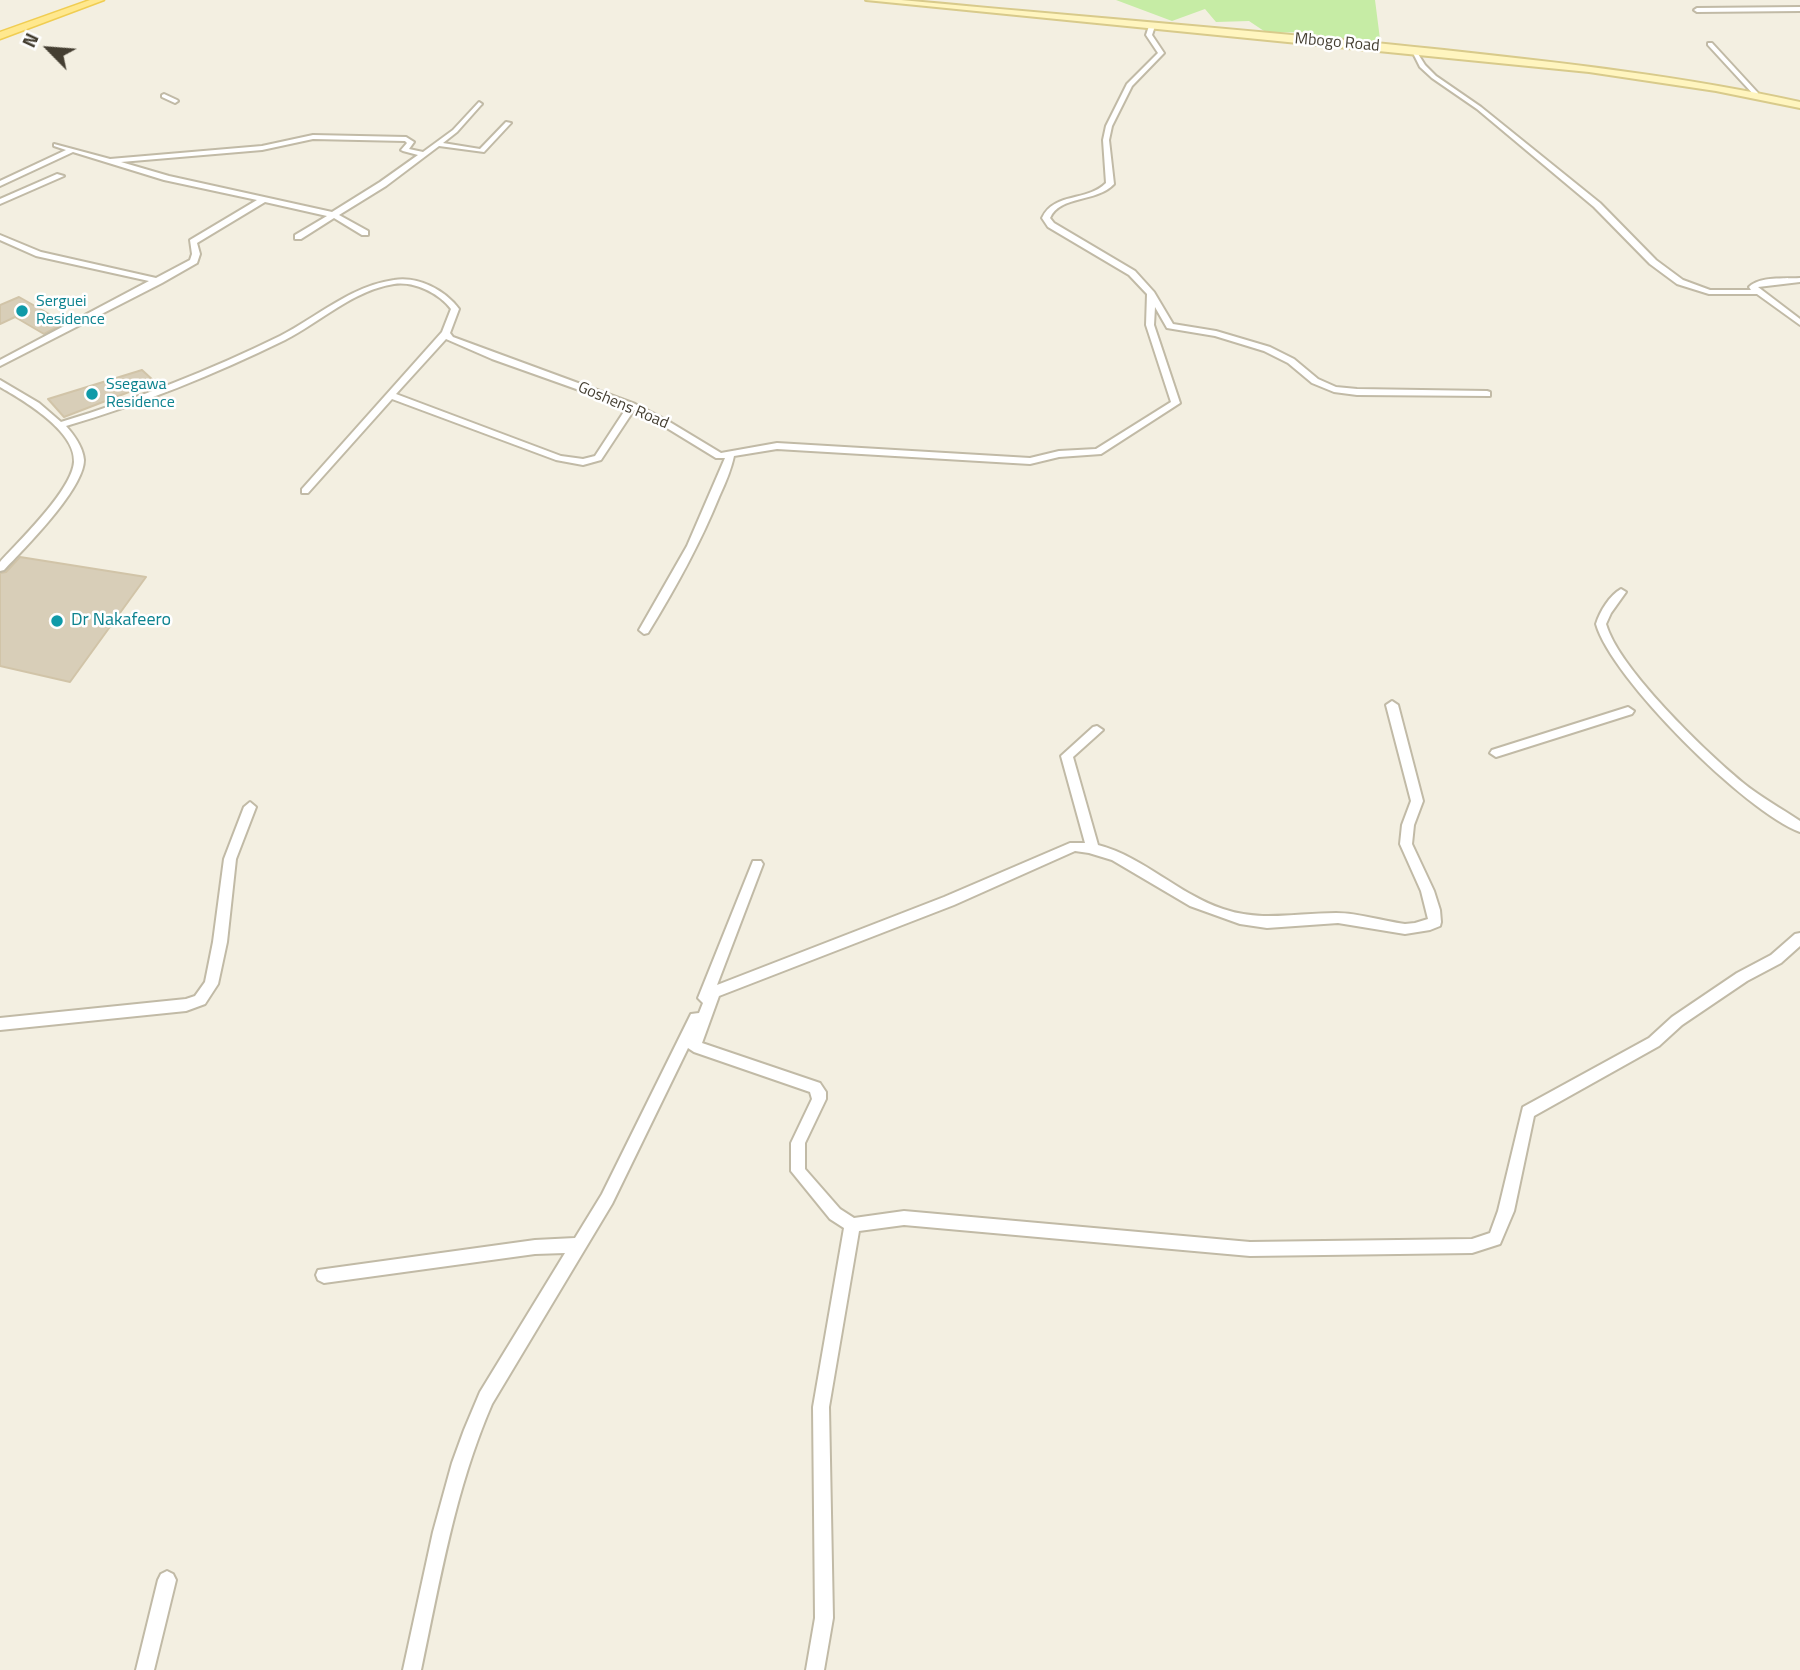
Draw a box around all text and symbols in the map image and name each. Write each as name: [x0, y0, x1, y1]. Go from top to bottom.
north arrow: [14, 14, 84, 84]
text: N: [14, 28, 45, 52]
street label: Mbogo Road: [1294, 30, 1380, 56]
place label: Serguei Residence: [36, 292, 105, 330]
marker: Serguei Residence: [14, 303, 30, 319]
place label: Ssegawa Residence: [106, 375, 175, 413]
street label: Goshens Road: [575, 378, 671, 434]
marker: Ssegawa Residence: [84, 386, 100, 402]
place label: Dr Nakafeero: [71, 610, 171, 632]
marker: Dr Nakafeero: [49, 613, 65, 629]

